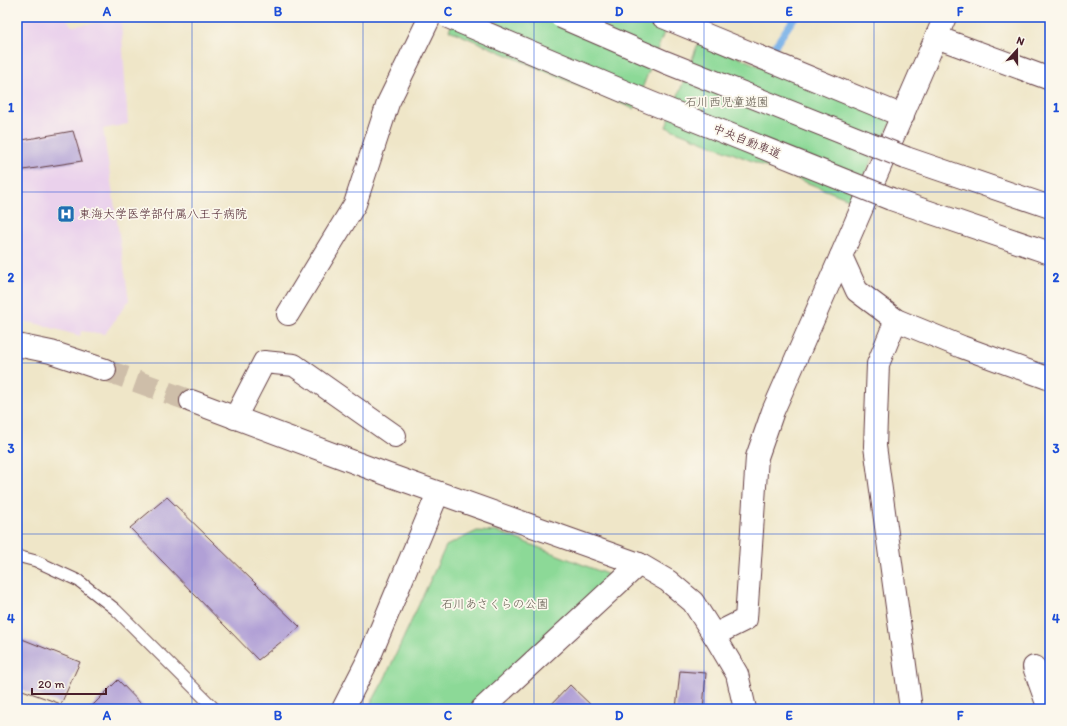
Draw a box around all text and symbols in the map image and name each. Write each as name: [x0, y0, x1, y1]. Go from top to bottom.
text: A: [102, 4, 112, 19]
text: B: [274, 4, 283, 19]
text: C: [444, 4, 453, 19]
text: D: [615, 4, 624, 19]
text: E: [785, 4, 793, 19]
text: F: [957, 4, 964, 19]
north arrow: [997, 30, 1037, 70]
text: N: [1015, 34, 1026, 49]
park label: 石川西児童遊園: [685, 95, 769, 109]
text: 1: [8, 100, 14, 115]
text: 1: [1053, 100, 1059, 115]
street label: 中央自動車道: [711, 121, 783, 161]
hospital icon: 東海大学医学部付属八王子病院: [56, 204, 76, 224]
place label: 東海大学医学部付属八王子病院: [79, 207, 247, 221]
text: 2: [8, 270, 15, 285]
text: 2: [1053, 270, 1060, 285]
text: 3: [7, 441, 15, 456]
text: 3: [1052, 441, 1060, 456]
park label: 石川あさくらの公園: [441, 597, 549, 611]
text: 4: [7, 611, 15, 626]
text: 4: [1052, 611, 1060, 626]
scale bar: [32, 670, 106, 696]
text: 20 m: [38, 677, 65, 691]
text: A: [102, 708, 112, 723]
text: B: [274, 708, 283, 723]
text: C: [444, 708, 453, 723]
text: D: [615, 708, 624, 723]
text: E: [785, 708, 793, 723]
text: F: [957, 708, 964, 723]

